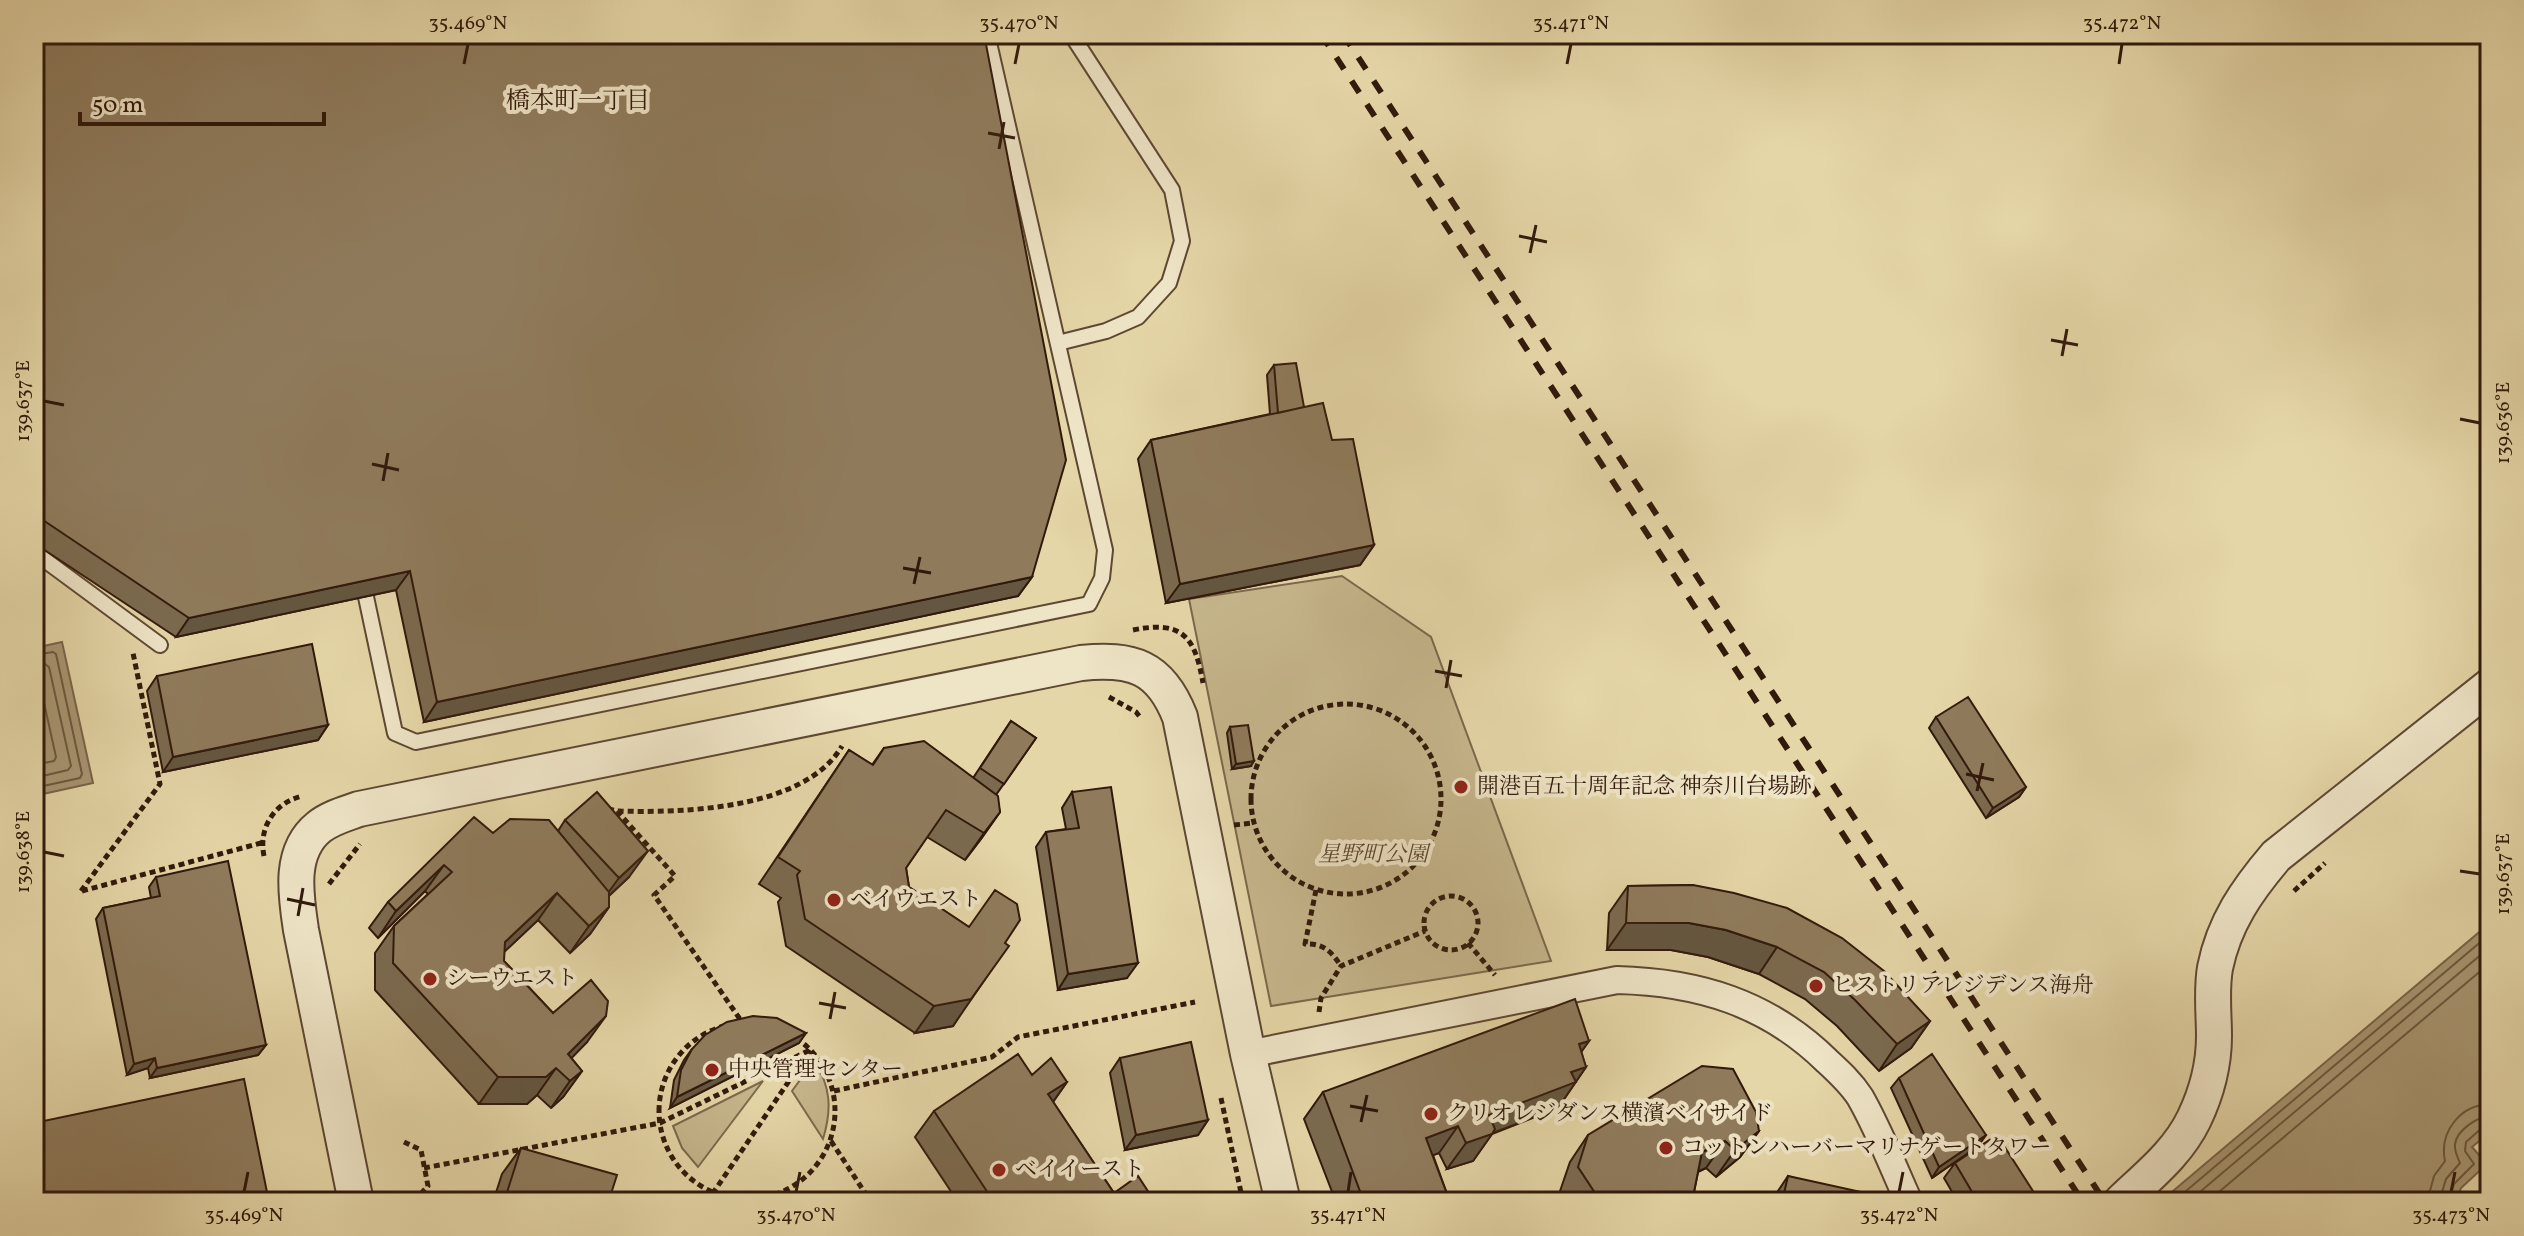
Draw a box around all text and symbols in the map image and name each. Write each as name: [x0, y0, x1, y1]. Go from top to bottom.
text: 35.469°N: [429, 10, 508, 38]
text: 35.470°N: [979, 10, 1059, 38]
text: 35.471°N: [1533, 10, 1609, 38]
text: 35.472°N: [2083, 10, 2161, 38]
scale bar: [80, 76, 324, 126]
district label: 橋本町一丁目: [506, 85, 650, 119]
text: 50 m: [92, 89, 144, 123]
text: 139.637°E: [10, 360, 38, 442]
text: 139.636°E: [2490, 382, 2518, 464]
place label: 開港百五十周年記念 神奈川台場跡: [1477, 772, 1811, 803]
marker: 開港百五十周年記念 神奈川台場跡: [1452, 778, 1470, 796]
text: 139.638°E: [10, 811, 38, 893]
text: 139.637°E: [2490, 833, 2518, 915]
park label: 星野町公園: [1318, 840, 1431, 871]
place label: ベイウエスト: [850, 885, 982, 916]
marker: ベイウエスト: [825, 891, 843, 909]
place label: シーウエスト: [446, 964, 578, 995]
marker: シーウエスト: [421, 970, 439, 988]
place label: ヒストリアレジデンス海舟: [1832, 971, 2093, 1002]
marker: ヒストリアレジデンス海舟: [1807, 977, 1825, 995]
place label: 中央管理センター: [728, 1055, 903, 1086]
marker: 中央管理センター: [703, 1061, 721, 1079]
place label: クリオレジダンス横濱ベイサイド: [1447, 1099, 1773, 1130]
marker: クリオレジダンス横濱ベイサイド: [1422, 1105, 1440, 1123]
place label: コットンハーバーマリナゲートタワー: [1682, 1133, 2052, 1164]
marker: コットンハーバーマリナゲートタワー: [1657, 1139, 1675, 1157]
place label: ベイイースト: [1015, 1155, 1145, 1186]
marker: ベイイースト: [990, 1161, 1008, 1179]
text: 35.469°N: [205, 1202, 284, 1230]
text: 35.470°N: [756, 1202, 836, 1230]
text: 35.471°N: [1310, 1202, 1386, 1230]
text: 35.472°N: [1860, 1202, 1938, 1230]
text: 35.473°N: [2412, 1202, 2490, 1230]

